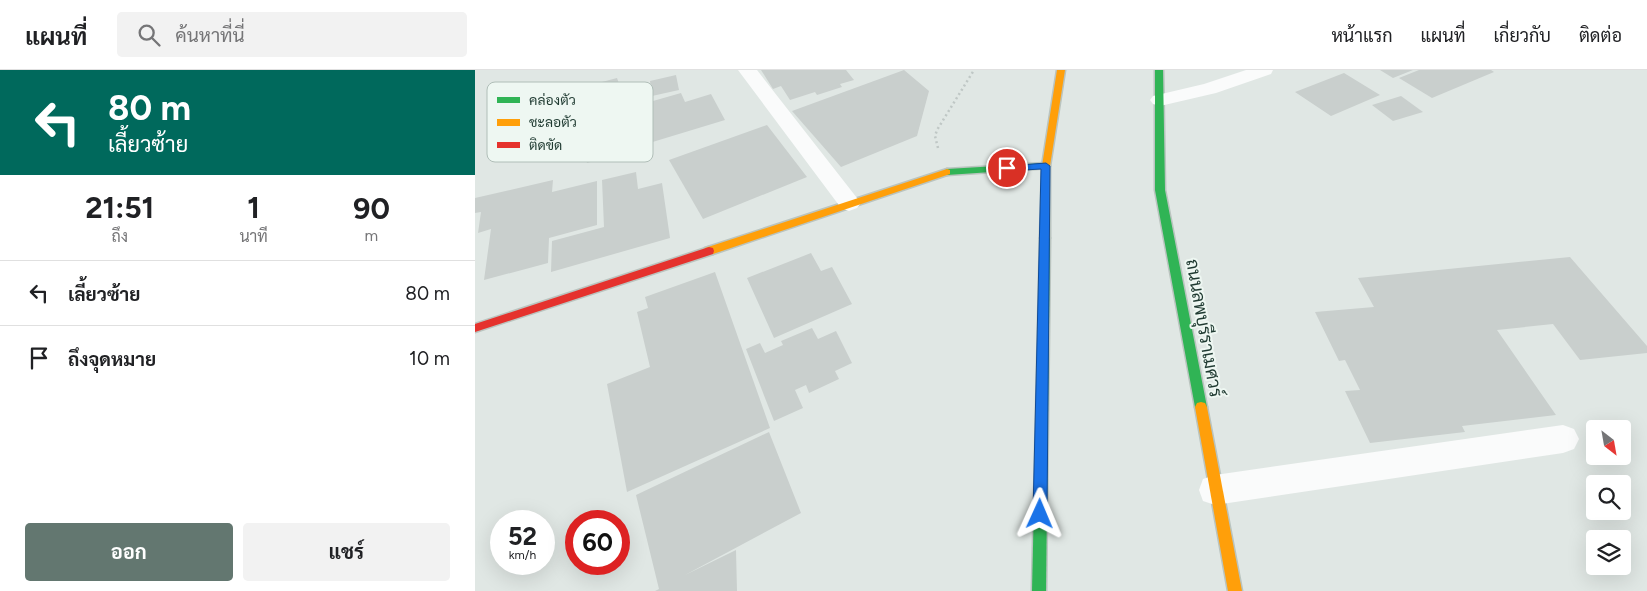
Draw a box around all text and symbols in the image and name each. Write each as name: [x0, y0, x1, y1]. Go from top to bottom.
search box: [117, 12, 467, 57]
icon: search: [135, 21, 163, 49]
text: แผนที่: [25, 22, 87, 51]
text: ค้นหาที่นี่: [175, 24, 245, 47]
text: หน้าแรก: [1331, 25, 1393, 47]
text: แผนที่: [1421, 25, 1465, 47]
text: เกี่ยวกับ: [1493, 25, 1551, 47]
text: ติดต่อ: [1579, 25, 1622, 47]
legend: [487, 82, 653, 162]
text: 80 m: [108, 87, 191, 129]
icon: left: [25, 90, 90, 155]
text: คล่องตัว: [529, 92, 576, 109]
text: ชะลอตัว: [529, 114, 577, 131]
text: เลี้ยวซ้าย: [108, 131, 188, 158]
text: ติดขัด: [529, 137, 562, 154]
pin: [986, 147, 1028, 189]
icon: arrive: [993, 154, 1021, 182]
text: 21:51: [85, 189, 154, 226]
text: 1: [247, 189, 260, 226]
text: 90: [353, 190, 390, 227]
text: m: [365, 226, 378, 245]
text: ถึง: [111, 227, 128, 246]
text: นาที: [239, 227, 268, 246]
street label: ถนนลพบุรีราเมศวร์: [1180, 257, 1229, 399]
icon: left: [25, 279, 53, 307]
text: 80 m: [405, 282, 450, 305]
text: เลี้ยวซ้าย: [68, 283, 140, 306]
icon: arrive: [25, 344, 53, 372]
text: 10 m: [409, 347, 450, 370]
text: ถึงจุดหมาย: [68, 348, 156, 371]
north arrow: [1586, 420, 1631, 465]
map controls: [1586, 420, 1631, 575]
button: search: [1586, 475, 1631, 520]
position arrow: [1013, 487, 1065, 539]
speed limit sign: 60: [565, 510, 630, 575]
text: 52: [508, 521, 537, 551]
button: ออก: [25, 523, 233, 581]
button: แชร์: [243, 523, 450, 581]
button: layers: [1586, 530, 1631, 575]
text: km/h: [509, 548, 536, 562]

